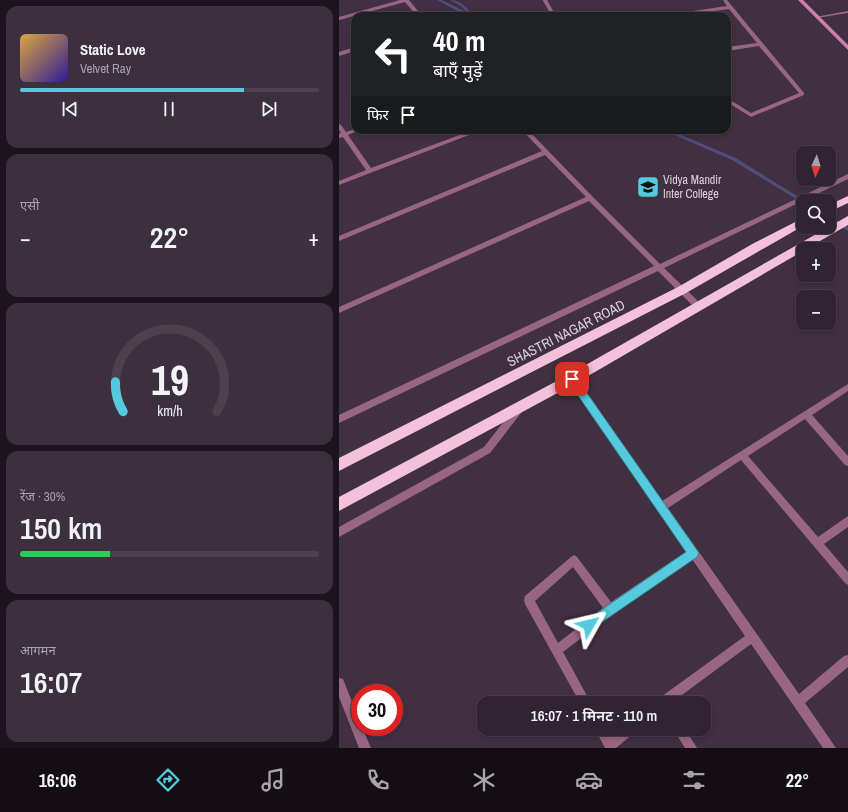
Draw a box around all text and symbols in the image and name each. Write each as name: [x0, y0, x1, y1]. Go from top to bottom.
text: 40 m: [433, 22, 485, 60]
icon: left: [367, 28, 419, 80]
text: Static Love: [80, 39, 146, 60]
text: बाएँ मुड़ें: [433, 58, 482, 83]
text: Velvet Ray: [80, 60, 131, 77]
icon: previous: [59, 98, 81, 120]
icon: pause: [158, 98, 180, 120]
icon: next: [258, 98, 280, 120]
text: फिर: [367, 104, 389, 125]
icon: arrive: [397, 104, 419, 126]
north arrow: [796, 146, 836, 186]
map controls: [796, 146, 836, 330]
place label: Vidya Mandir Inter College: [663, 172, 722, 202]
school or university icon: Vidya Mandir Inter College: [635, 174, 661, 200]
button: search: [796, 194, 836, 234]
text: एसी: [20, 197, 39, 214]
text: 22°: [150, 217, 189, 257]
text: −: [20, 223, 31, 253]
text: +: [308, 223, 319, 253]
button: +: [796, 242, 836, 282]
button: −: [796, 290, 836, 330]
street label: SHASTRI NAGAR ROAD: [504, 295, 628, 371]
text: 19: [151, 352, 188, 408]
pin: [555, 362, 589, 396]
icon: arrive: [561, 368, 583, 390]
text: km/h: [157, 401, 182, 420]
text: रेंज · 30%: [20, 488, 65, 505]
text: 150 km: [20, 508, 102, 548]
position arrow: [568, 604, 610, 646]
text: आगमन: [20, 642, 56, 659]
text: 16:07: [20, 662, 82, 702]
speed limit sign: 30: [351, 684, 403, 736]
text: 16:07 · 1 मिनट · 110 m: [531, 705, 657, 726]
icon: directions: [154, 766, 182, 794]
icon: music: [259, 766, 287, 794]
icon: phone: [364, 766, 392, 794]
icon: climate: [470, 766, 498, 794]
icon: car: [575, 766, 603, 794]
icon: filters: [680, 766, 708, 794]
text: 16:06: [39, 768, 76, 793]
text: 22°: [786, 768, 809, 793]

